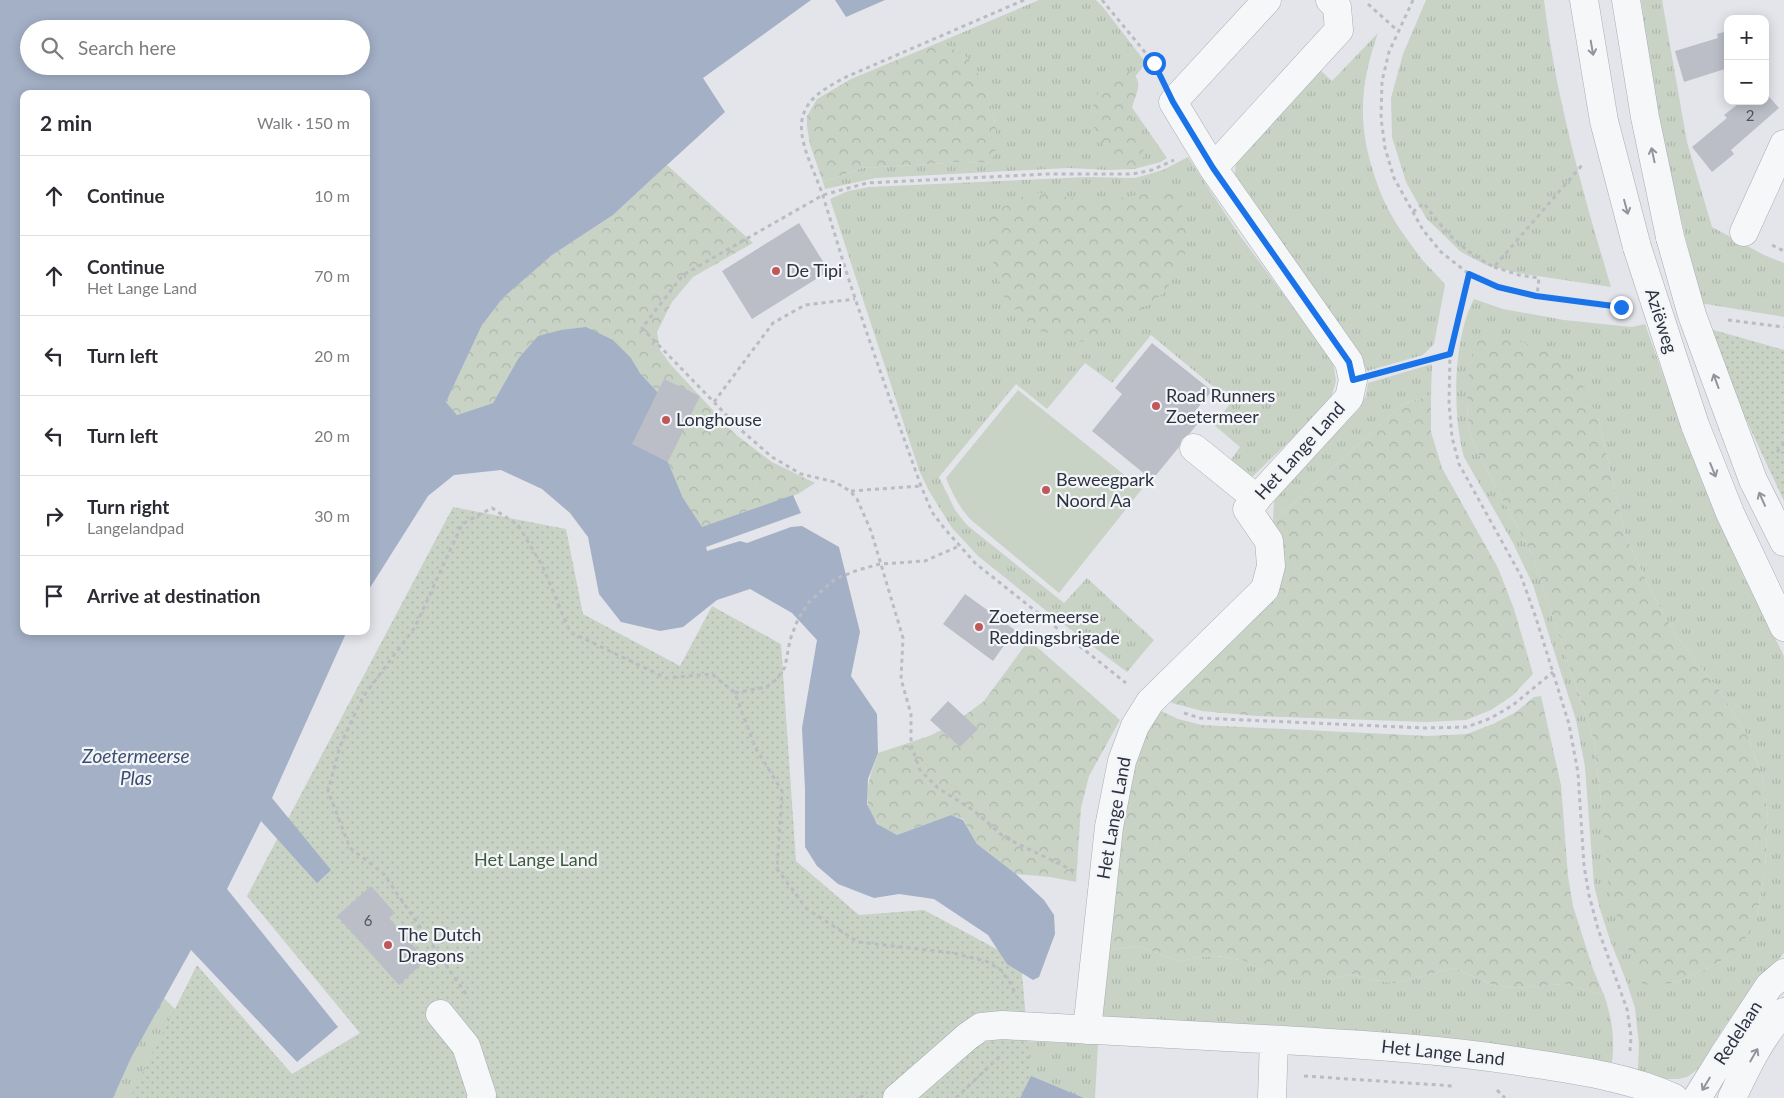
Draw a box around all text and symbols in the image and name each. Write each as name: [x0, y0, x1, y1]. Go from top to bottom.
map controls: [1724, 15, 1769, 105]
button: +: [1724, 15, 1769, 60]
search box: [20, 20, 370, 75]
icon: search: [38, 34, 66, 62]
text: Search here: [78, 36, 176, 59]
one-way arrow: [1587, 40, 1597, 56]
route start: [1143, 52, 1166, 75]
button: −: [1724, 60, 1769, 105]
house number: 2: [1746, 106, 1754, 124]
text: 2 min: [40, 110, 92, 135]
text: Walk · 150 m: [257, 113, 350, 132]
one-way arrow: [1648, 148, 1657, 164]
icon: ahead: [40, 182, 68, 210]
text: Continue: [87, 184, 165, 207]
text: 10 m: [314, 186, 350, 205]
one-way arrow: [1622, 198, 1632, 214]
text: Continue: [87, 255, 165, 278]
place label: De Tipi: [786, 259, 842, 281]
icon: ahead: [40, 262, 68, 290]
marker: De Tipi: [770, 265, 782, 277]
text: 70 m: [314, 266, 350, 285]
text: Het Lange Land: [87, 278, 197, 297]
street label: Aziëweg: [1641, 285, 1683, 356]
route end: [1610, 296, 1633, 319]
icon: left: [40, 342, 68, 370]
text: Turn left: [87, 344, 158, 367]
text: 20 m: [314, 346, 350, 365]
one-way arrow: [1711, 374, 1720, 389]
place label: Road Runners Zoetermeer: [1166, 384, 1276, 427]
street label: Het Lange Land: [1250, 397, 1349, 504]
marker: Road Runners Zoetermeer: [1150, 400, 1162, 412]
place label: Longhouse: [676, 408, 762, 430]
marker: Longhouse: [660, 414, 672, 426]
icon: left: [40, 422, 68, 450]
text: Turn left: [87, 424, 158, 447]
text: 20 m: [314, 426, 350, 445]
one-way arrow: [1709, 462, 1718, 477]
place label: Beweegpark Noord Aa: [1056, 468, 1155, 511]
marker: Beweegpark Noord Aa: [1040, 484, 1052, 496]
one-way arrow: [1756, 492, 1766, 507]
text: Turn right: [87, 495, 169, 518]
icon: right: [40, 502, 68, 530]
text: 30 m: [314, 506, 350, 525]
text: Langelandpad: [87, 518, 184, 537]
icon: arrive: [40, 582, 68, 610]
text: Arrive at destination: [87, 584, 260, 607]
place label: Zoetermeerse Reddingsbrigade: [989, 605, 1120, 648]
marker: Zoetermeerse Reddingsbrigade: [973, 621, 985, 633]
water label: Zoetermeerse Plas: [81, 744, 190, 789]
street label: Het Lange Land: [1091, 755, 1135, 881]
park label: Het Lange Land: [474, 848, 598, 870]
house number: 6: [364, 911, 373, 929]
place label: The Dutch Dragons: [398, 923, 481, 966]
marker: The Dutch Dragons: [382, 939, 394, 951]
street label: Redelaan: [1708, 996, 1766, 1069]
street label: Het Lange Land: [1380, 1035, 1506, 1069]
one-way arrow: [1750, 1048, 1760, 1063]
one-way arrow: [1700, 1076, 1710, 1090]

